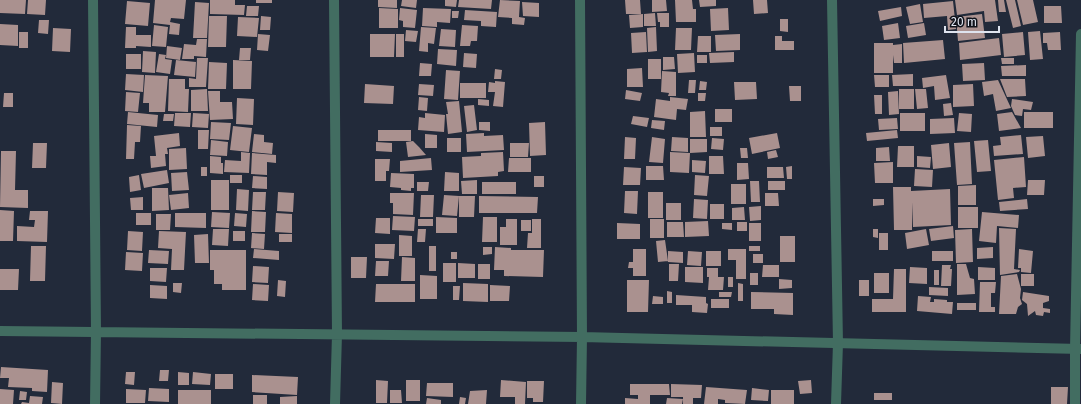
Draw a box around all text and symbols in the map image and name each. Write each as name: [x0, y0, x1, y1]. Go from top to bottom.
scale bar: [945, 8, 999, 34]
text: 20 m: [951, 15, 977, 29]

